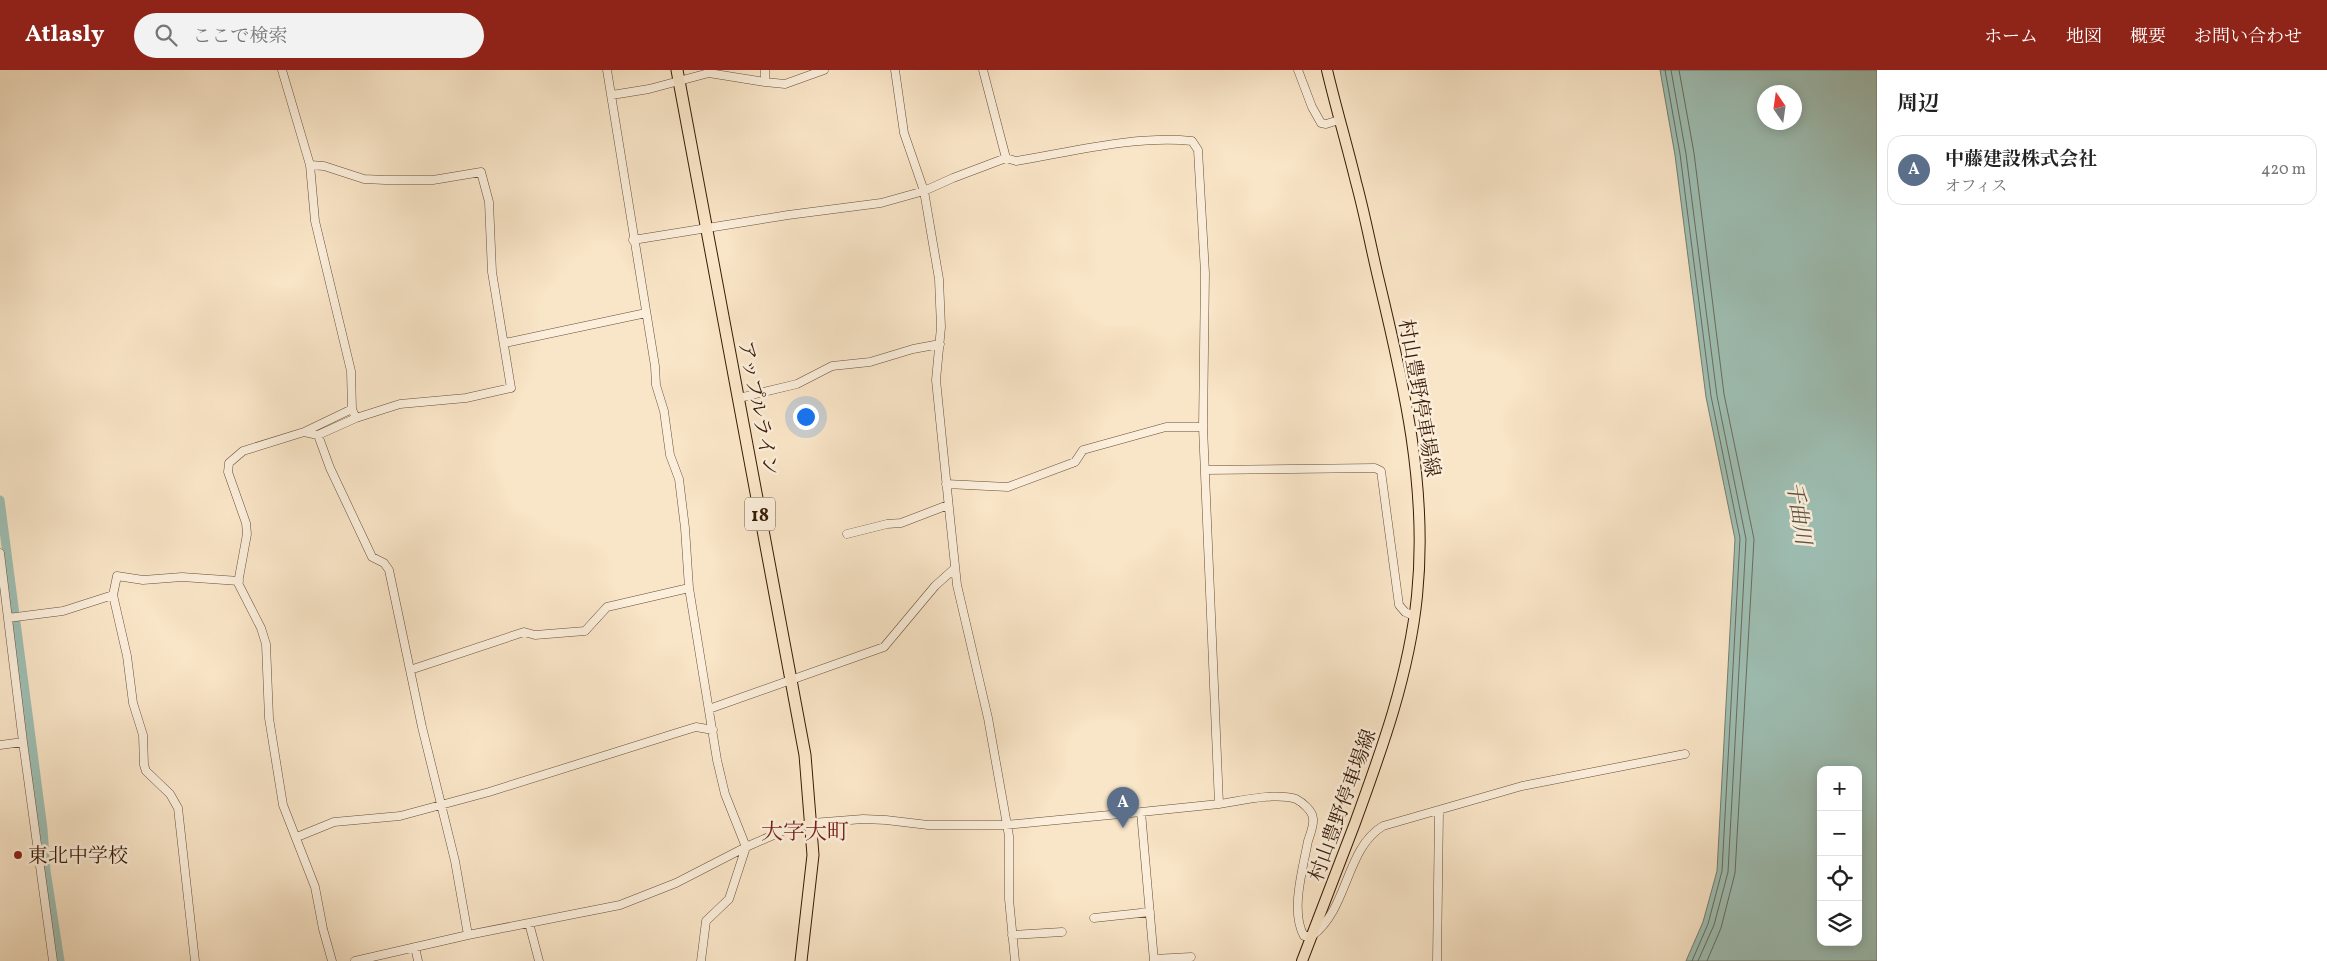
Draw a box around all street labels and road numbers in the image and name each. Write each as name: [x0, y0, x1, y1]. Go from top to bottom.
street label: 村山豊野停車場線: [1390, 317, 1446, 480]
street label: アップルライン: [730, 338, 784, 478]
road number: 18: [745, 498, 775, 530]
street label: 村山豊野停車場線: [1303, 726, 1384, 886]

